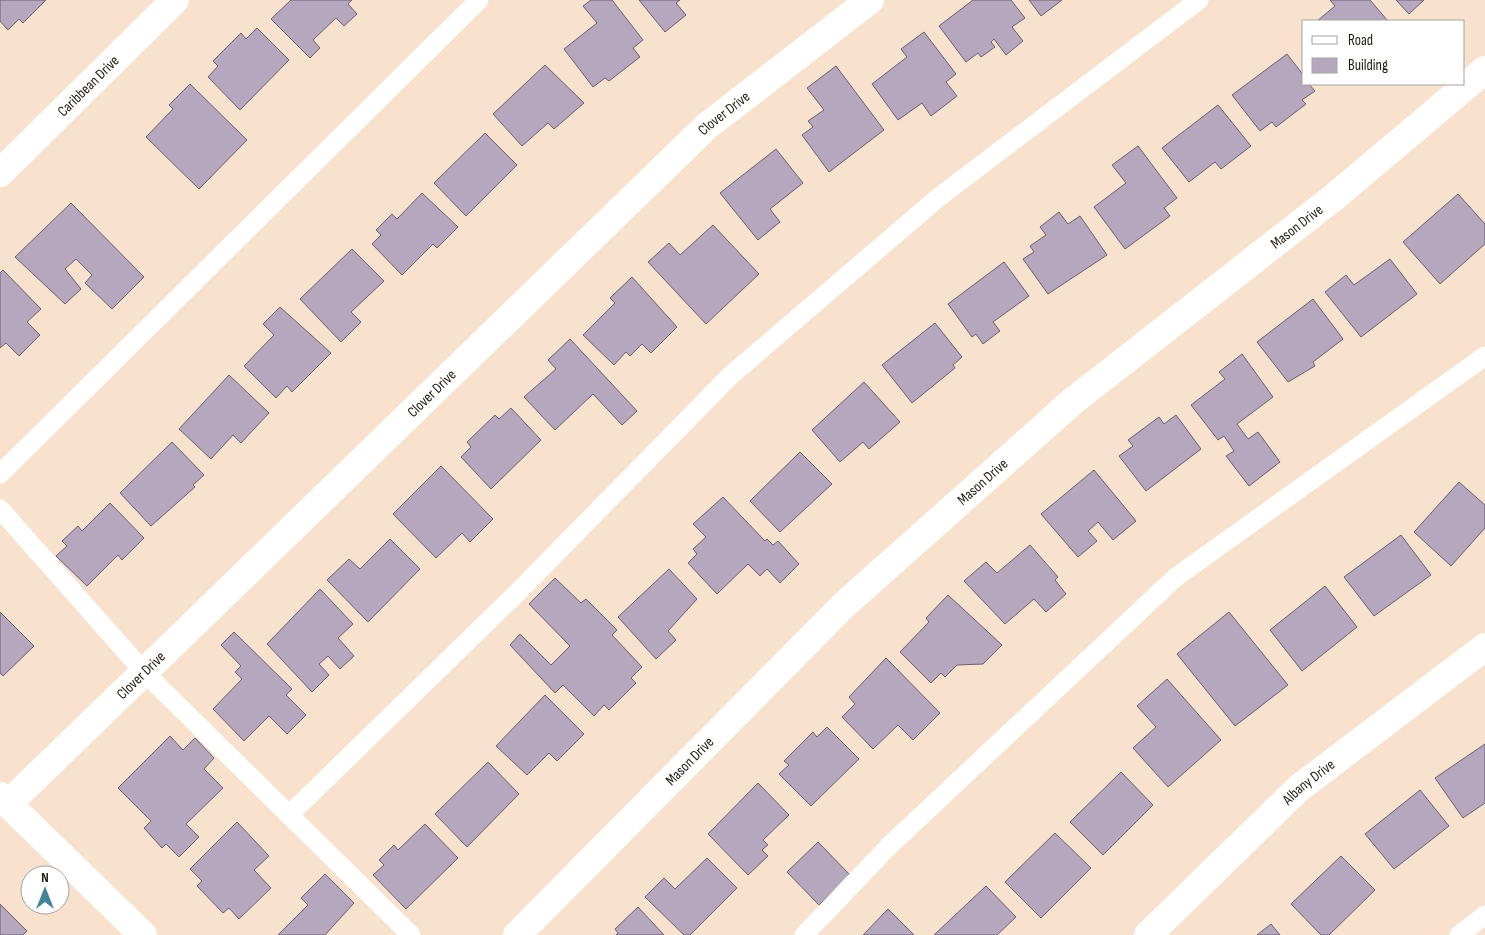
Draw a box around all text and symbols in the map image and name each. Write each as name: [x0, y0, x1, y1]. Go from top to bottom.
legend: [1302, 20, 1465, 85]
text: Road: [1348, 31, 1373, 50]
street label: Caribbean Drive: [53, 51, 123, 120]
text: Building: [1348, 56, 1388, 75]
street label: Clover Drive: [694, 87, 754, 139]
street label: Mason Drive: [1267, 200, 1327, 253]
street label: Clover Drive: [403, 365, 460, 421]
street label: Mason Drive: [953, 454, 1012, 509]
street label: Clover Drive: [112, 647, 169, 703]
street label: Mason Drive: [661, 732, 718, 789]
street label: Albany Drive: [1277, 755, 1339, 809]
north arrow: [20, 865, 70, 915]
text: N: [41, 869, 49, 886]

